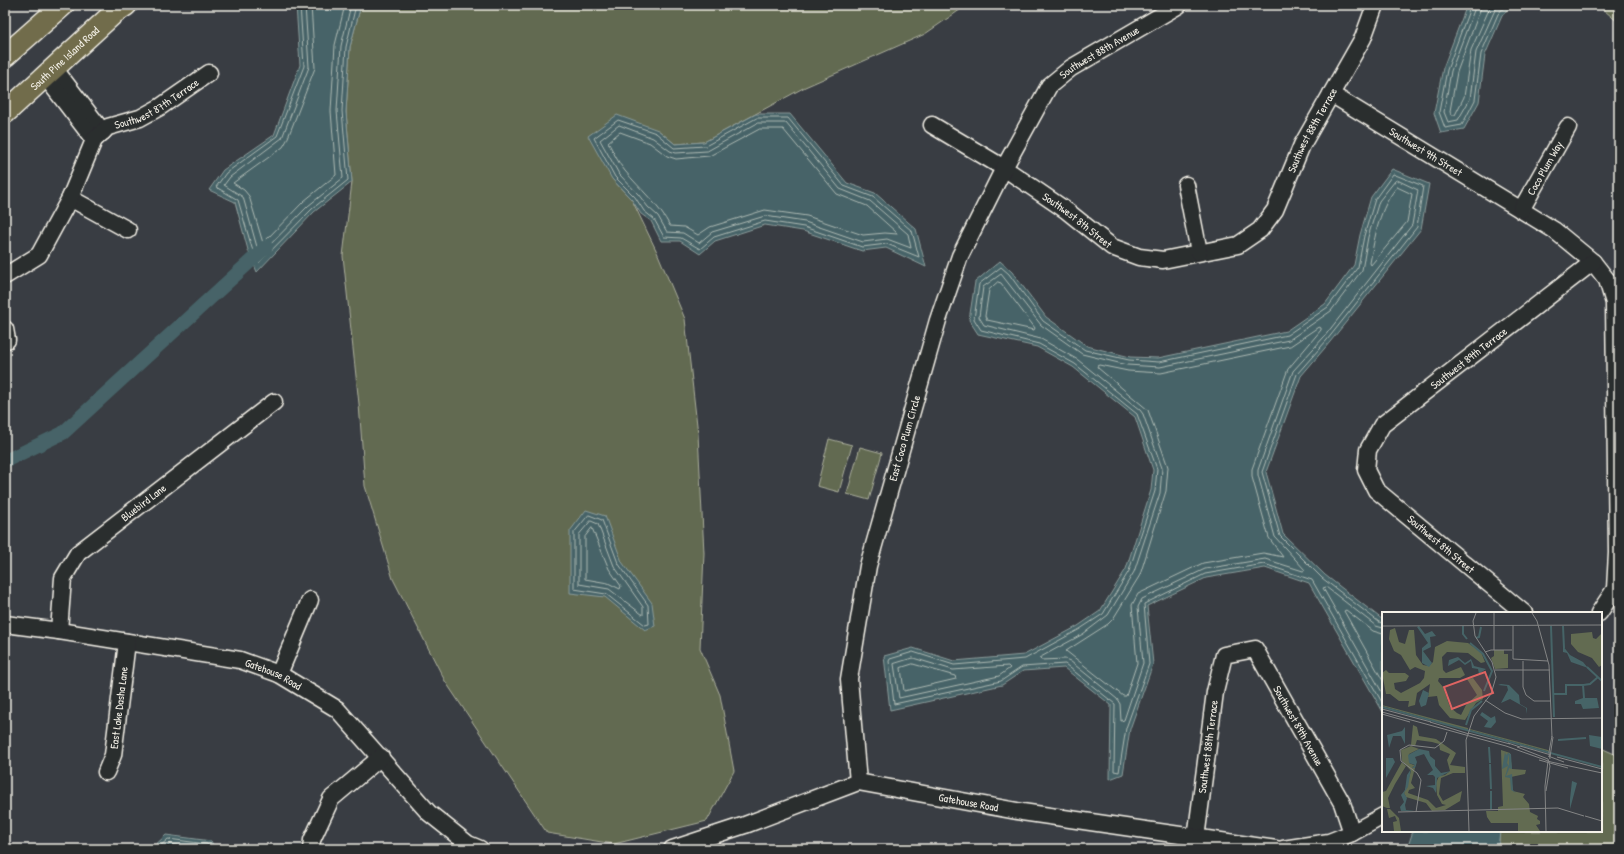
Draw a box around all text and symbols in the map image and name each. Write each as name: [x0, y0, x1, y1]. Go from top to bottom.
street label: South Pine Island Road: [27, 23, 103, 93]
street label: Southwest 88th Avenue: [1056, 23, 1142, 82]
street label: Southwest 87th Terrace: [113, 75, 202, 132]
street label: Southwest 88th Terrace: [1284, 85, 1340, 175]
street label: Southwest 9th Street: [1387, 124, 1465, 180]
street label: Coco Plum Way: [1524, 138, 1566, 198]
street label: Southwest 8th Street: [1040, 189, 1115, 251]
street label: Southwest 89th Terrace: [1427, 324, 1510, 392]
street label: East Coco Plum Circle: [886, 393, 923, 483]
street label: Bluebird Lane: [118, 480, 169, 524]
street label: Southwest 8th Street: [1404, 512, 1478, 576]
inset map: [1382, 612, 1602, 832]
street label: Gatehouse Road: [243, 655, 305, 693]
street label: East Lake Dasha Lane: [107, 665, 131, 750]
street label: Southwest 89th Avenue: [1270, 683, 1327, 769]
street label: Southwest 88th Terrace: [1195, 699, 1221, 794]
street label: Gatehouse Road: [937, 790, 1000, 815]

